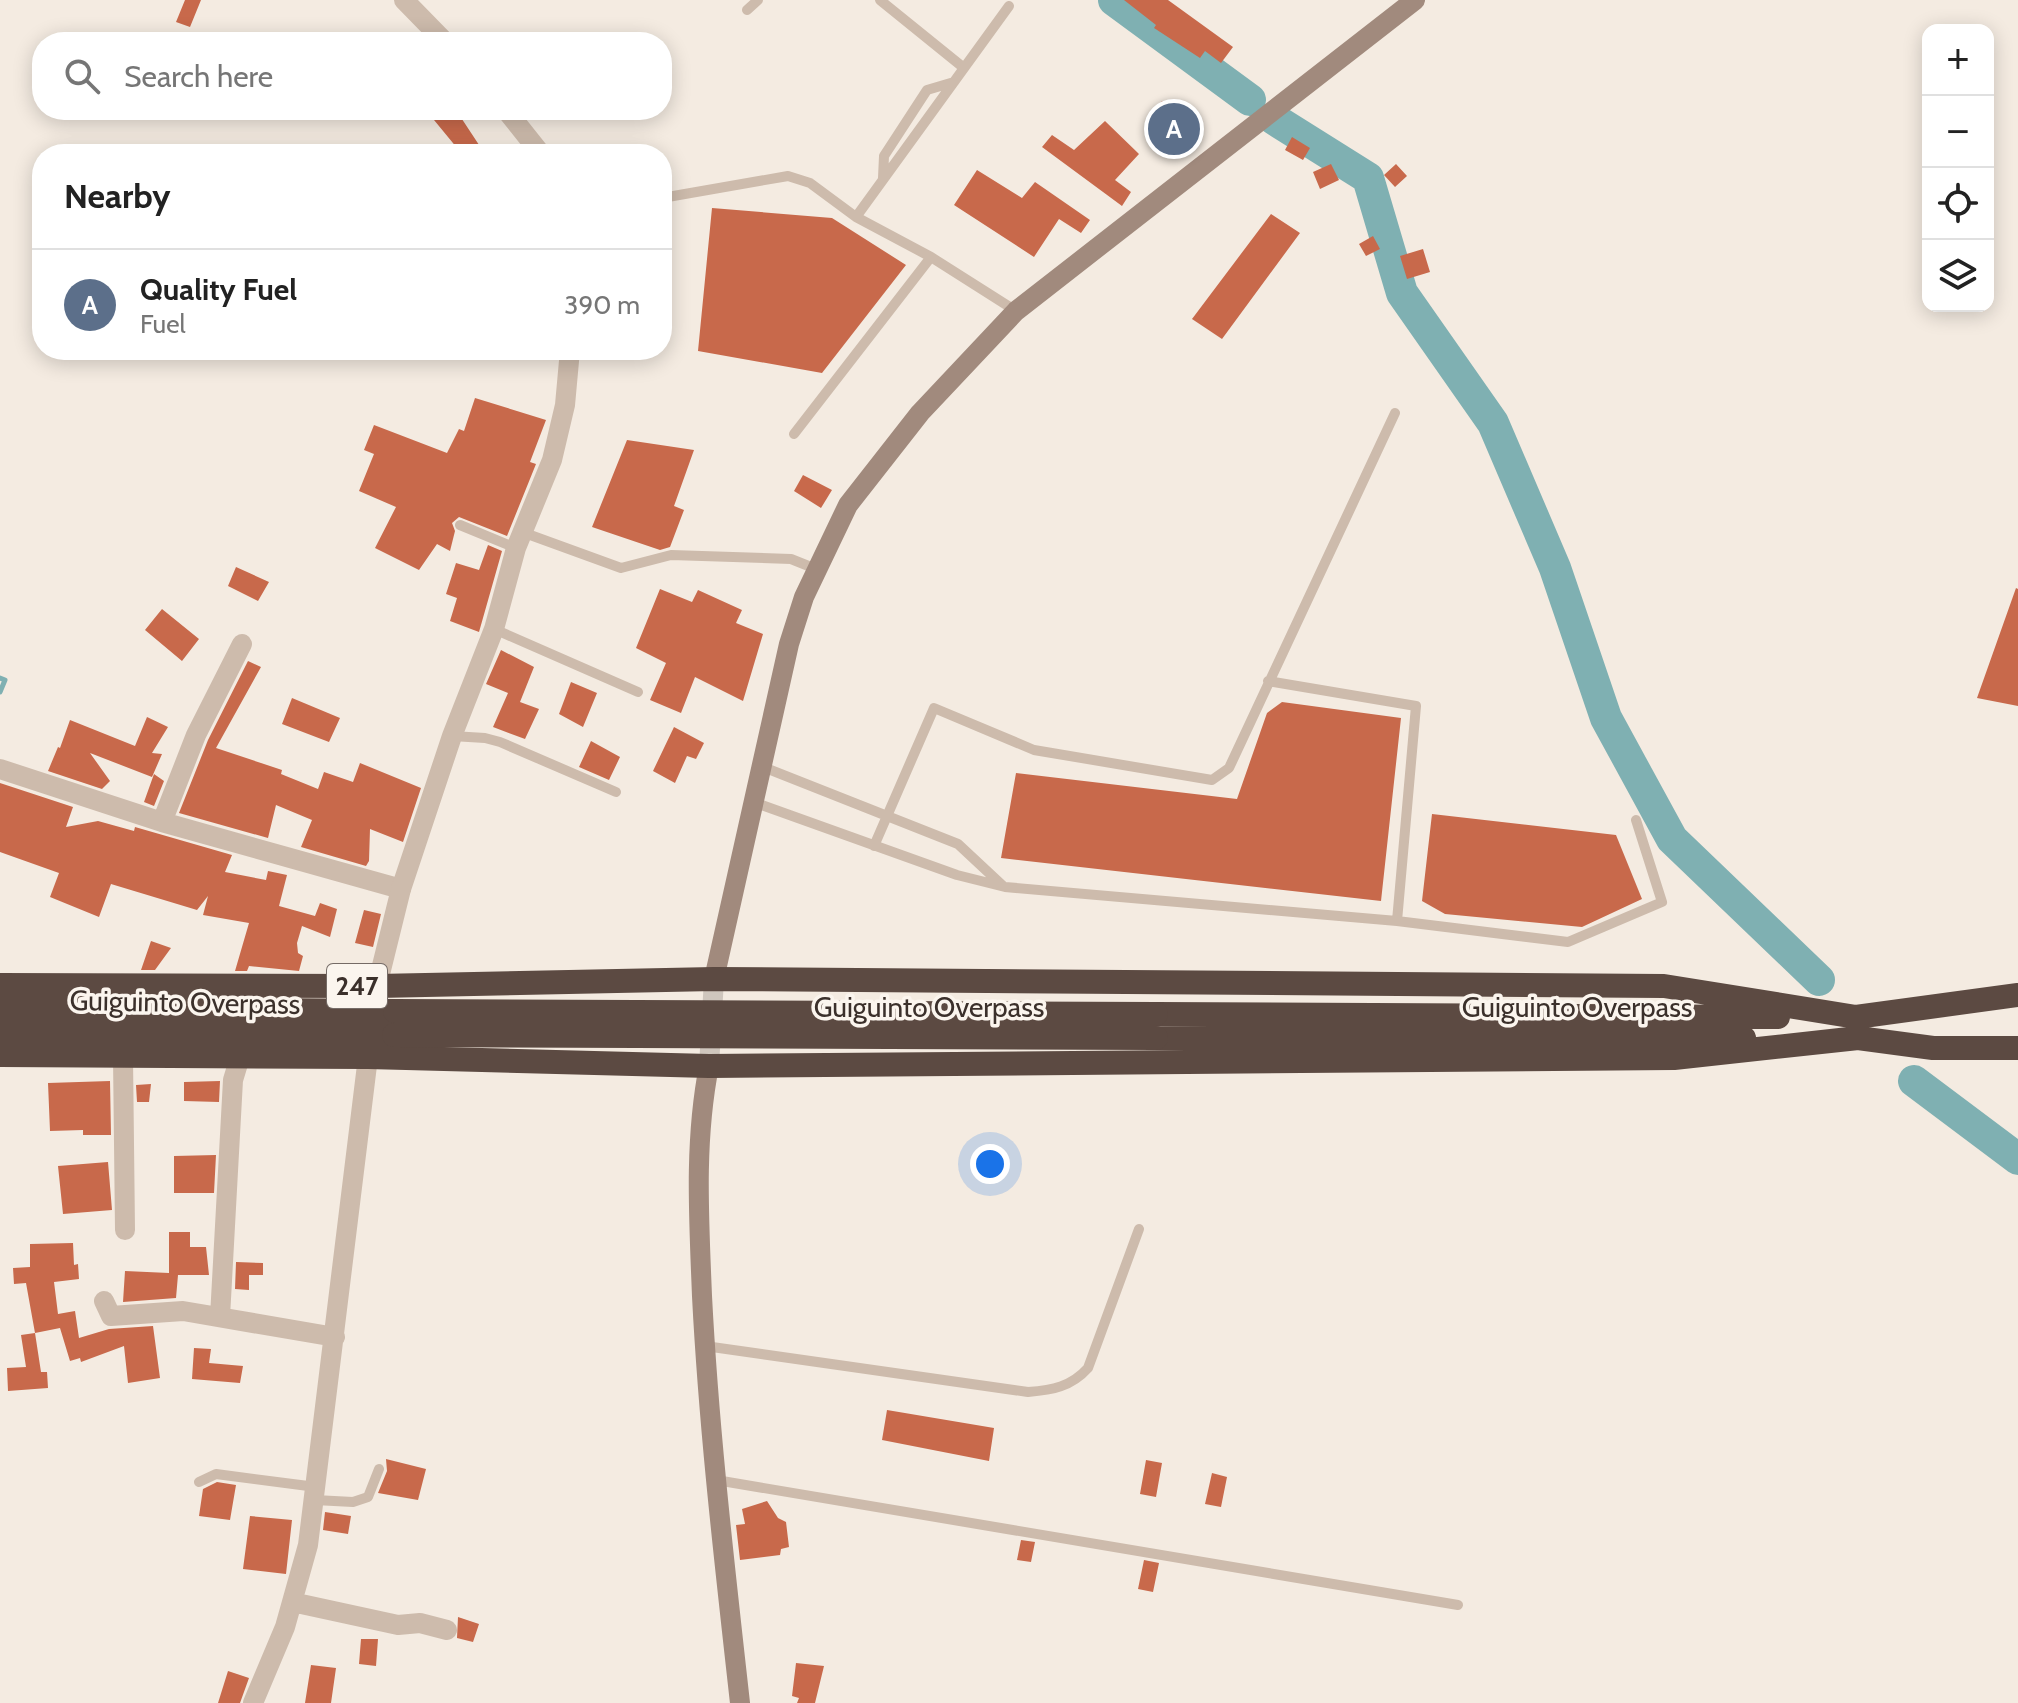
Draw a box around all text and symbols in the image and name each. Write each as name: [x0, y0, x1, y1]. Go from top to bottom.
map controls: [1922, 24, 1994, 312]
button: +: [1922, 24, 1994, 96]
search box: [32, 32, 672, 120]
icon: search: [60, 54, 104, 98]
text: Search here: [124, 58, 273, 95]
button: −: [1922, 96, 1994, 168]
pin: A: [1148, 99, 1200, 159]
button: locate: [1922, 168, 1994, 240]
text: Nearby: [64, 175, 171, 217]
button: layers: [1922, 240, 1994, 312]
text: Quality Fuel: [140, 271, 297, 308]
text: A: [82, 289, 98, 321]
text: 390 m: [564, 289, 640, 321]
text: Fuel: [140, 308, 186, 340]
road number: 247: [327, 964, 387, 1008]
street label: Guiguinto Overpass: [69, 983, 301, 1021]
street label: Guiguinto Overpass: [814, 990, 1044, 1024]
street label: Guiguinto Overpass: [1462, 990, 1692, 1024]
your location: [970, 1144, 1010, 1184]

